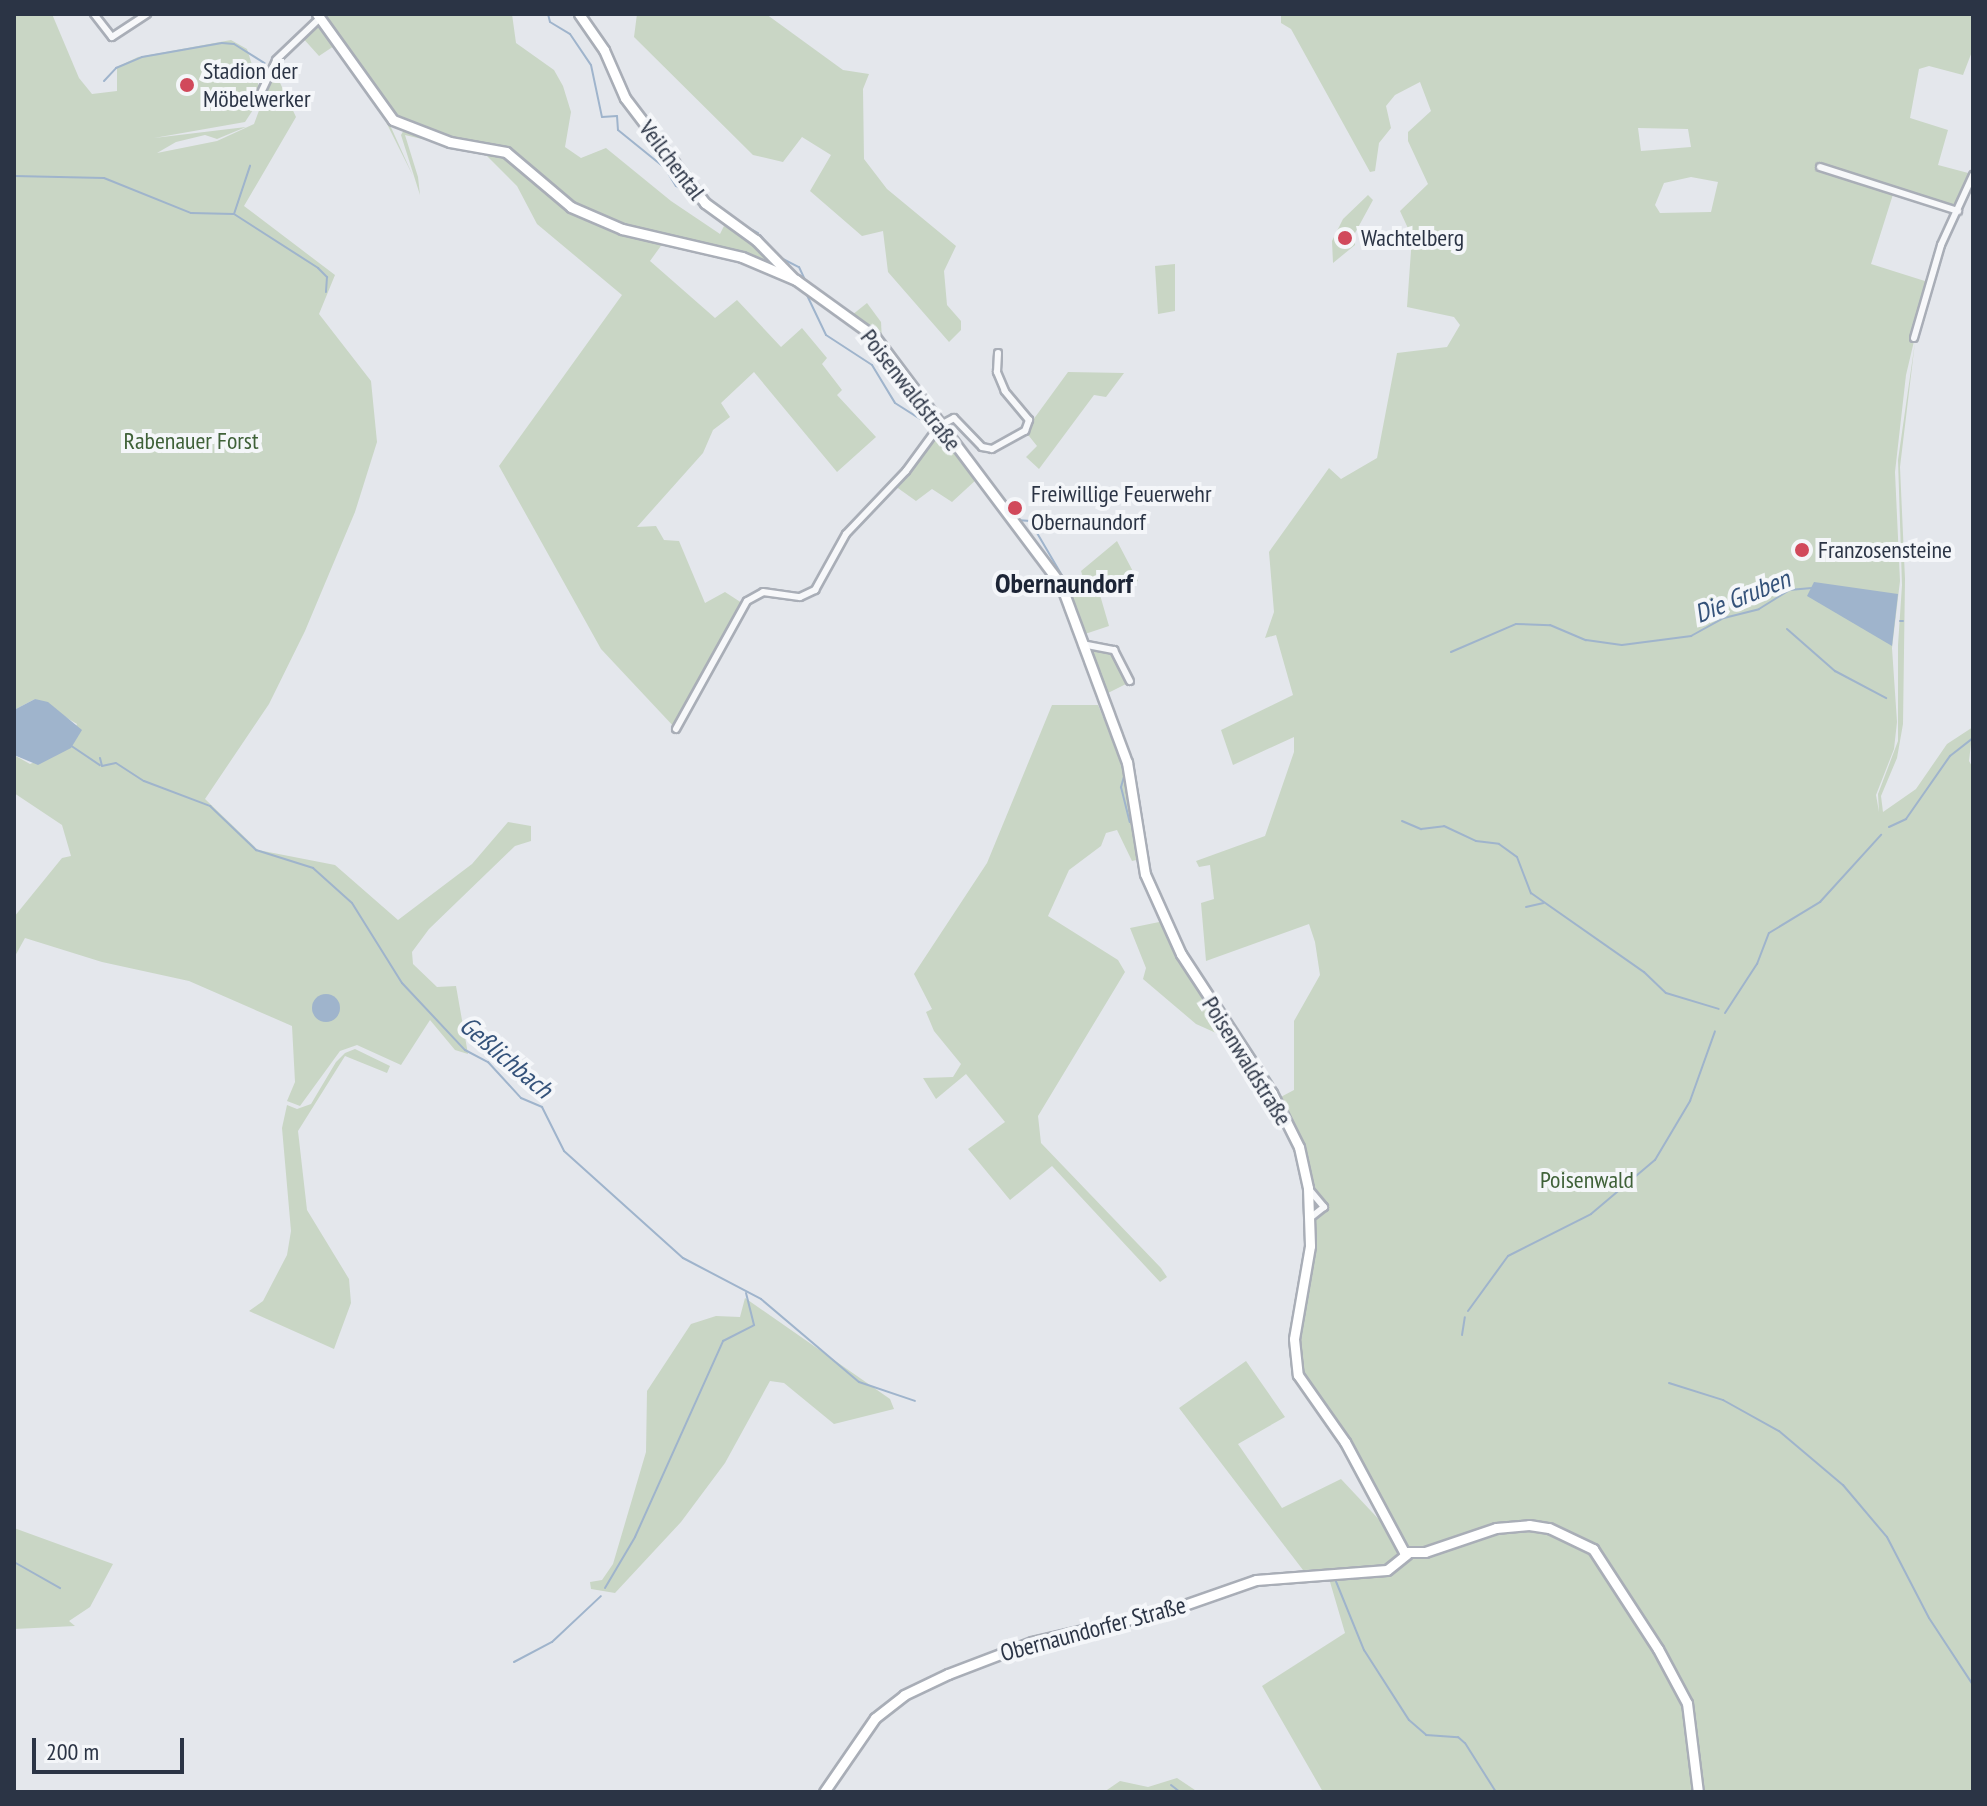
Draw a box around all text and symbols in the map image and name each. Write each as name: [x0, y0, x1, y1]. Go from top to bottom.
place label: Stadion der Möbelwerker: [203, 57, 311, 113]
marker: Stadion der Möbelwerker: [178, 76, 196, 94]
street label: Veilchental: [633, 115, 711, 205]
place label: Wachtelberg: [1361, 224, 1464, 252]
marker: Wachtelberg: [1336, 229, 1354, 247]
street label: Poisenwaldstraße: [855, 323, 967, 457]
park label: Rabenauer Forst: [123, 427, 259, 455]
place label: Freiwillige Feuerwehr Obernaundorf: [1031, 480, 1211, 536]
marker: Freiwillige Feuerwehr Obernaundorf: [1006, 499, 1024, 517]
place label: Franzosensteine: [1818, 536, 1952, 564]
marker: Franzosensteine: [1793, 541, 1811, 559]
water label: Die Gruben: [1690, 563, 1794, 629]
district label: Obernaundorf: [995, 566, 1133, 600]
street label: Poisenwaldstraße: [1196, 991, 1298, 1131]
water label: Geßlichbach: [453, 1009, 559, 1105]
park label: Poisenwald: [1540, 1166, 1634, 1194]
street label: Obernaundorfer Straße: [997, 1590, 1189, 1668]
scale bar: [36, 1722, 188, 1772]
text: 200 m: [46, 1736, 99, 1767]

